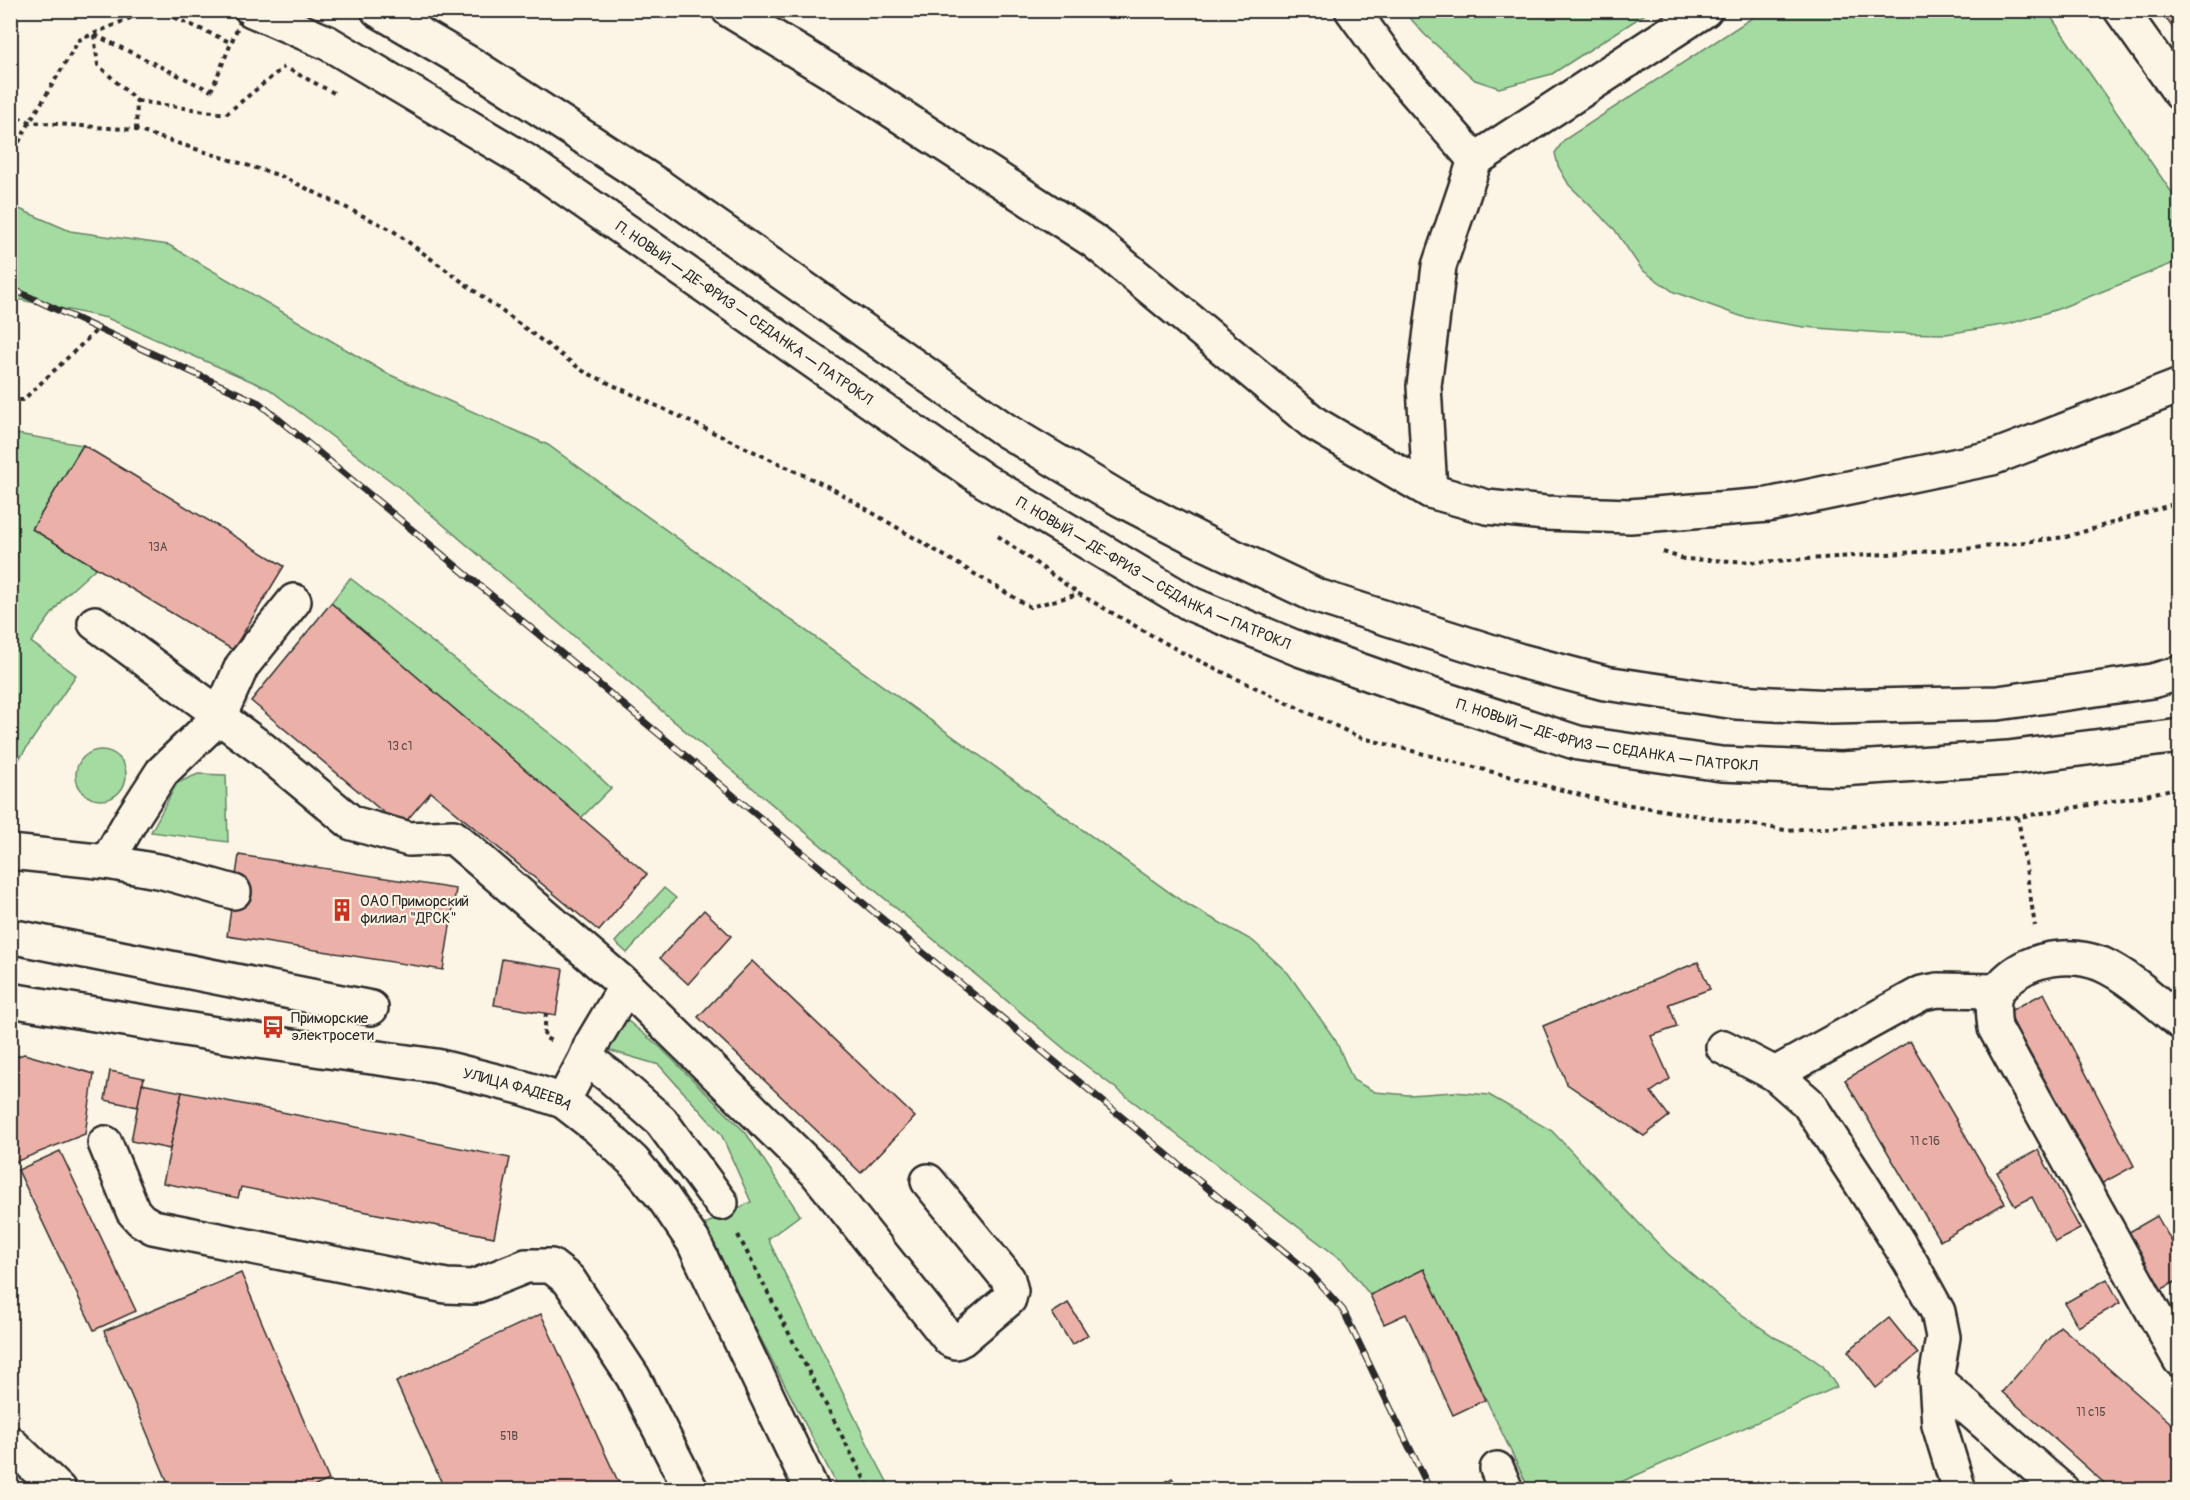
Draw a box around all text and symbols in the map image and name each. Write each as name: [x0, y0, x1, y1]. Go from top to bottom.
street label: П. НОВЫЙ — ДЕ-ФРИЗ — СЕДАНКА — ПАТРОКЛ: [612, 217, 876, 410]
street label: П. НОВЫЙ — ДЕ-ФРИЗ — СЕДАНКА — ПАТРОКЛ: [1012, 493, 1294, 655]
house number: 13А: [148, 540, 168, 555]
street label: П. НОВЫЙ — ДЕ-ФРИЗ — СЕДАНКА — ПАТРОКЛ: [1454, 695, 1759, 776]
house number: 13 с1: [388, 739, 412, 754]
place label: ОАО Приморский филиал "ДРСК": [360, 892, 469, 928]
building icon: ОАО Приморский филиал "ДРСК": [329, 897, 355, 923]
place label: Приморские электросети: [291, 1009, 374, 1045]
bus stop icon: Приморские электросети: [260, 1014, 286, 1040]
street label: УЛИЦА ФАДЕЕВА: [461, 1064, 576, 1115]
house number: 11 с16: [1910, 1134, 1940, 1149]
house number: 11 с15: [2076, 1405, 2106, 1420]
house number: 51В: [500, 1429, 518, 1444]

